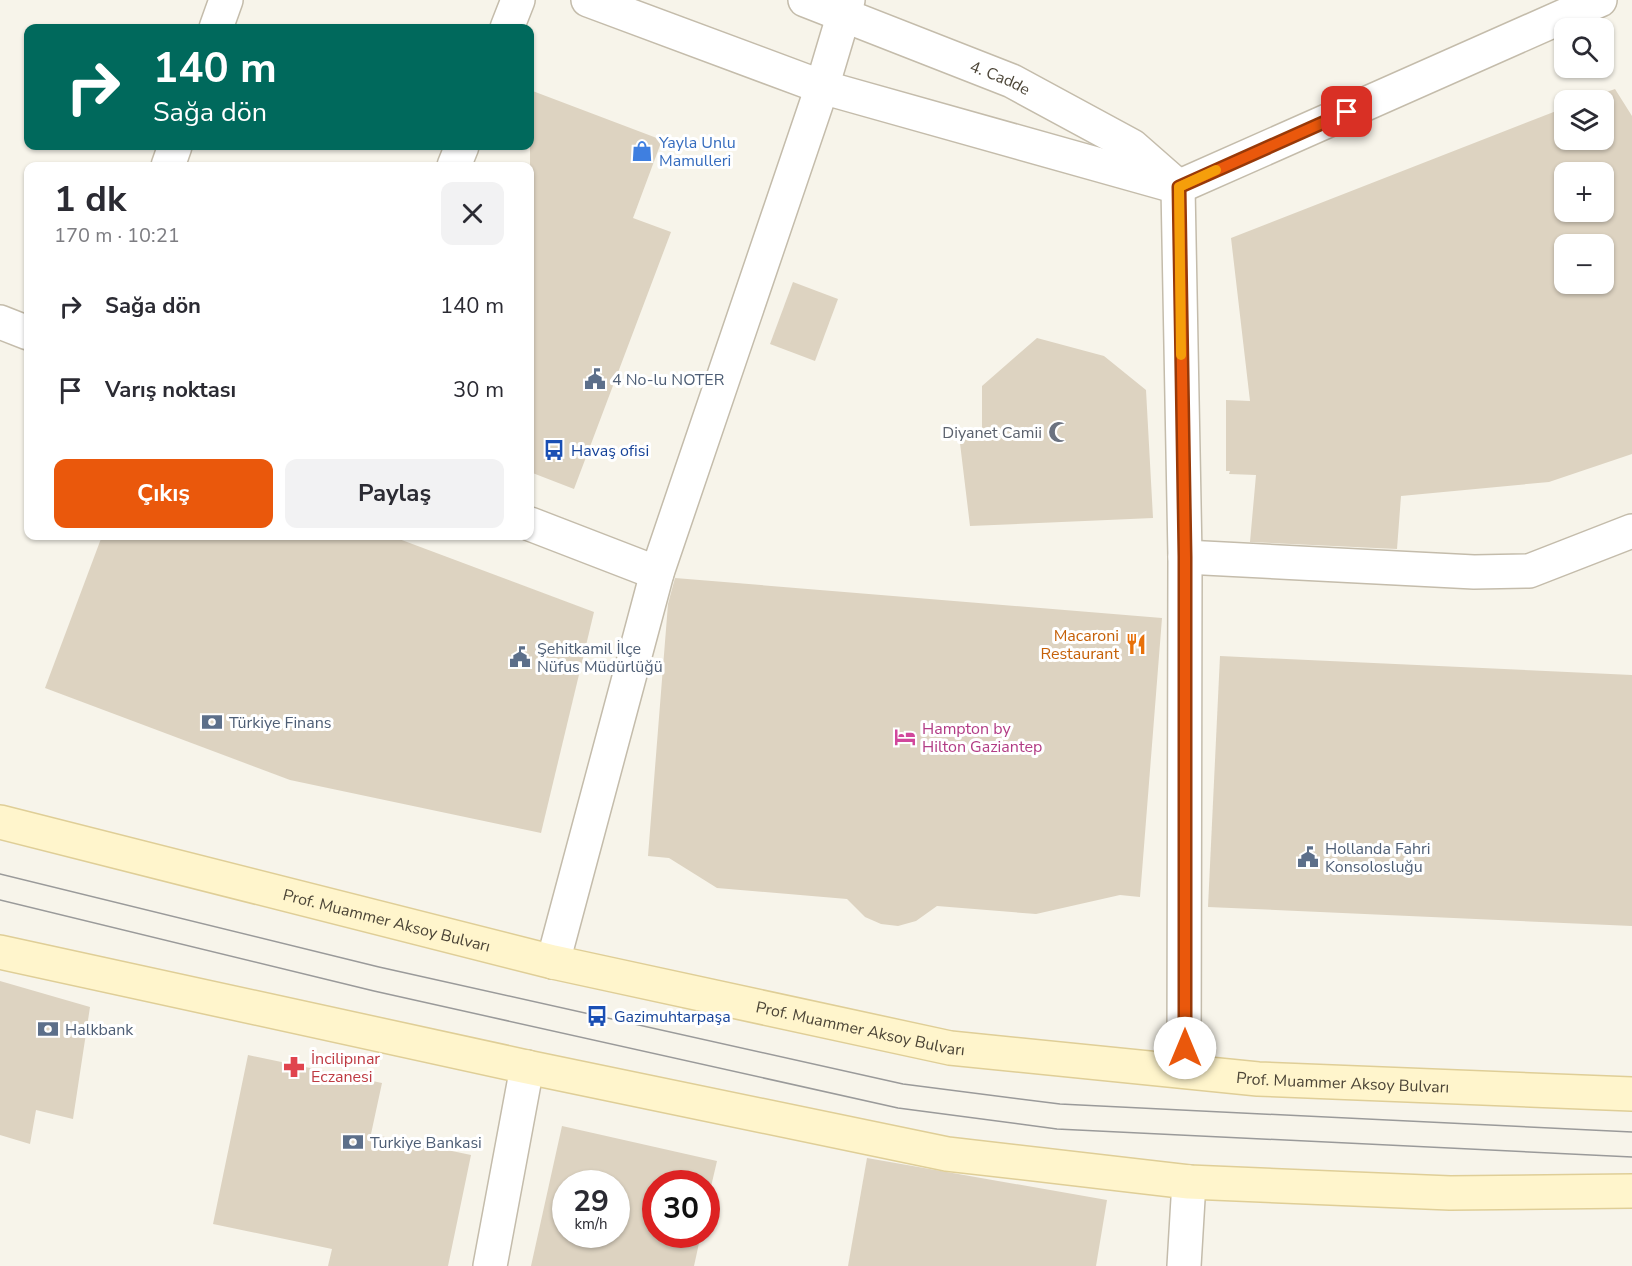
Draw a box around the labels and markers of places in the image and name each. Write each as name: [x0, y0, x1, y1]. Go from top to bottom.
pin: [1321, 86, 1372, 137]
place label: Yayla Unlu Mamulleri: [658, 132, 736, 172]
shop icon: Yayla Unlu Mamulleri: [630, 139, 654, 163]
public building icon: 4 No-lu NOTER: [583, 367, 607, 391]
place label: 4 No-lu NOTER: [612, 369, 725, 391]
mosque icon: Diyanet Camii: [1047, 420, 1071, 444]
place label: Diyanet Camii: [942, 422, 1042, 444]
bus stop icon: Havaş ofisi: [542, 438, 566, 462]
place label: Havaş ofisi: [571, 440, 649, 462]
place label: Macaroni Restaurant: [1040, 625, 1119, 665]
restaurant icon: Macaroni Restaurant: [1124, 632, 1148, 656]
place label: Şehitkamil İlçe Nüfus Müdürlüğü: [537, 638, 663, 678]
public building icon: Şehitkamil İlçe Nüfus Müdürlüğü: [508, 645, 532, 669]
bank icon: Türkiye Finans: [200, 710, 224, 734]
place label: Türkiye Finans: [229, 712, 331, 734]
place label: Hampton by Hilton Gaziantep: [922, 718, 1042, 758]
hotel icon: Hampton by Hilton Gaziantep: [893, 725, 917, 749]
place label: Hollanda Fahri Konsolosluğu: [1325, 838, 1431, 878]
public building icon: Hollanda Fahri Konsolosluğu: [1296, 845, 1320, 869]
bus stop icon: Gazimuhtarpaşa: [585, 1004, 609, 1028]
place label: Gazimuhtarpaşa: [614, 1006, 731, 1028]
bank icon: Halkbank: [36, 1017, 60, 1041]
place label: Halkbank: [65, 1019, 134, 1041]
place label: İncilipınar Eczanesi: [311, 1048, 380, 1088]
pharmacy icon: İncilipınar Eczanesi: [282, 1055, 306, 1079]
bank icon: Turkiye Bankasi: [341, 1130, 365, 1154]
place label: Turkiye Bankasi: [370, 1132, 482, 1154]

